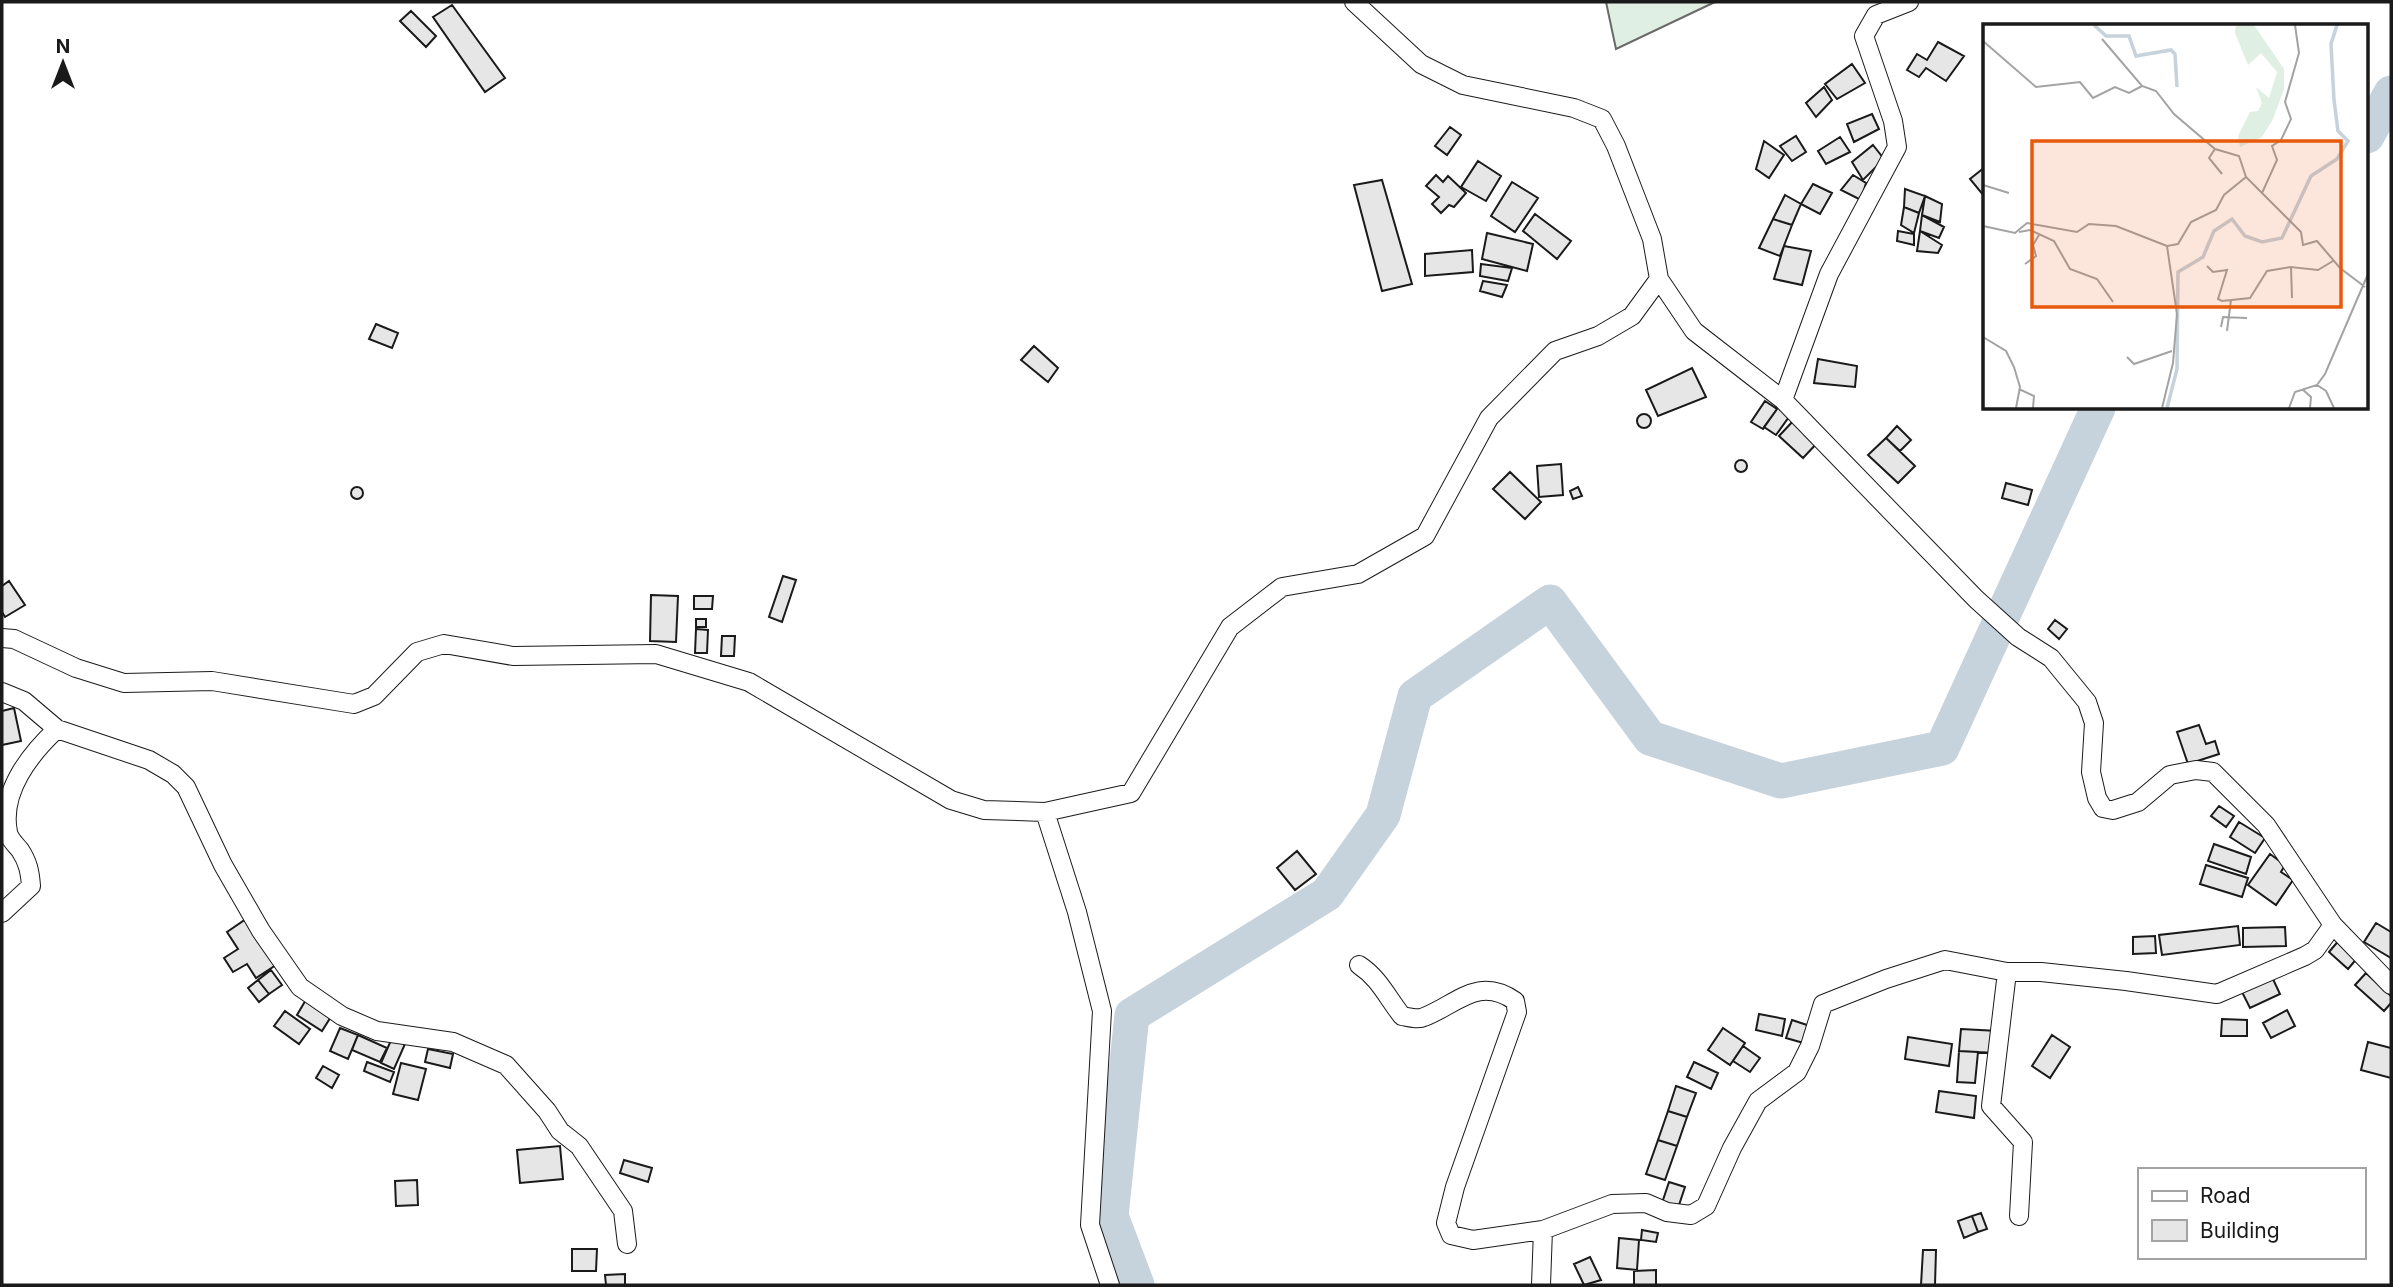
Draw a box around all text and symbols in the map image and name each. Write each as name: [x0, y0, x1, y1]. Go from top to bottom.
inset map: [1983, 24, 2368, 410]
north arrow: [28, 28, 98, 98]
text: N: [56, 35, 70, 58]
legend: [2138, 1168, 2365, 1259]
text: Road: [2200, 1183, 2251, 1208]
text: Building: [2200, 1218, 2280, 1243]

